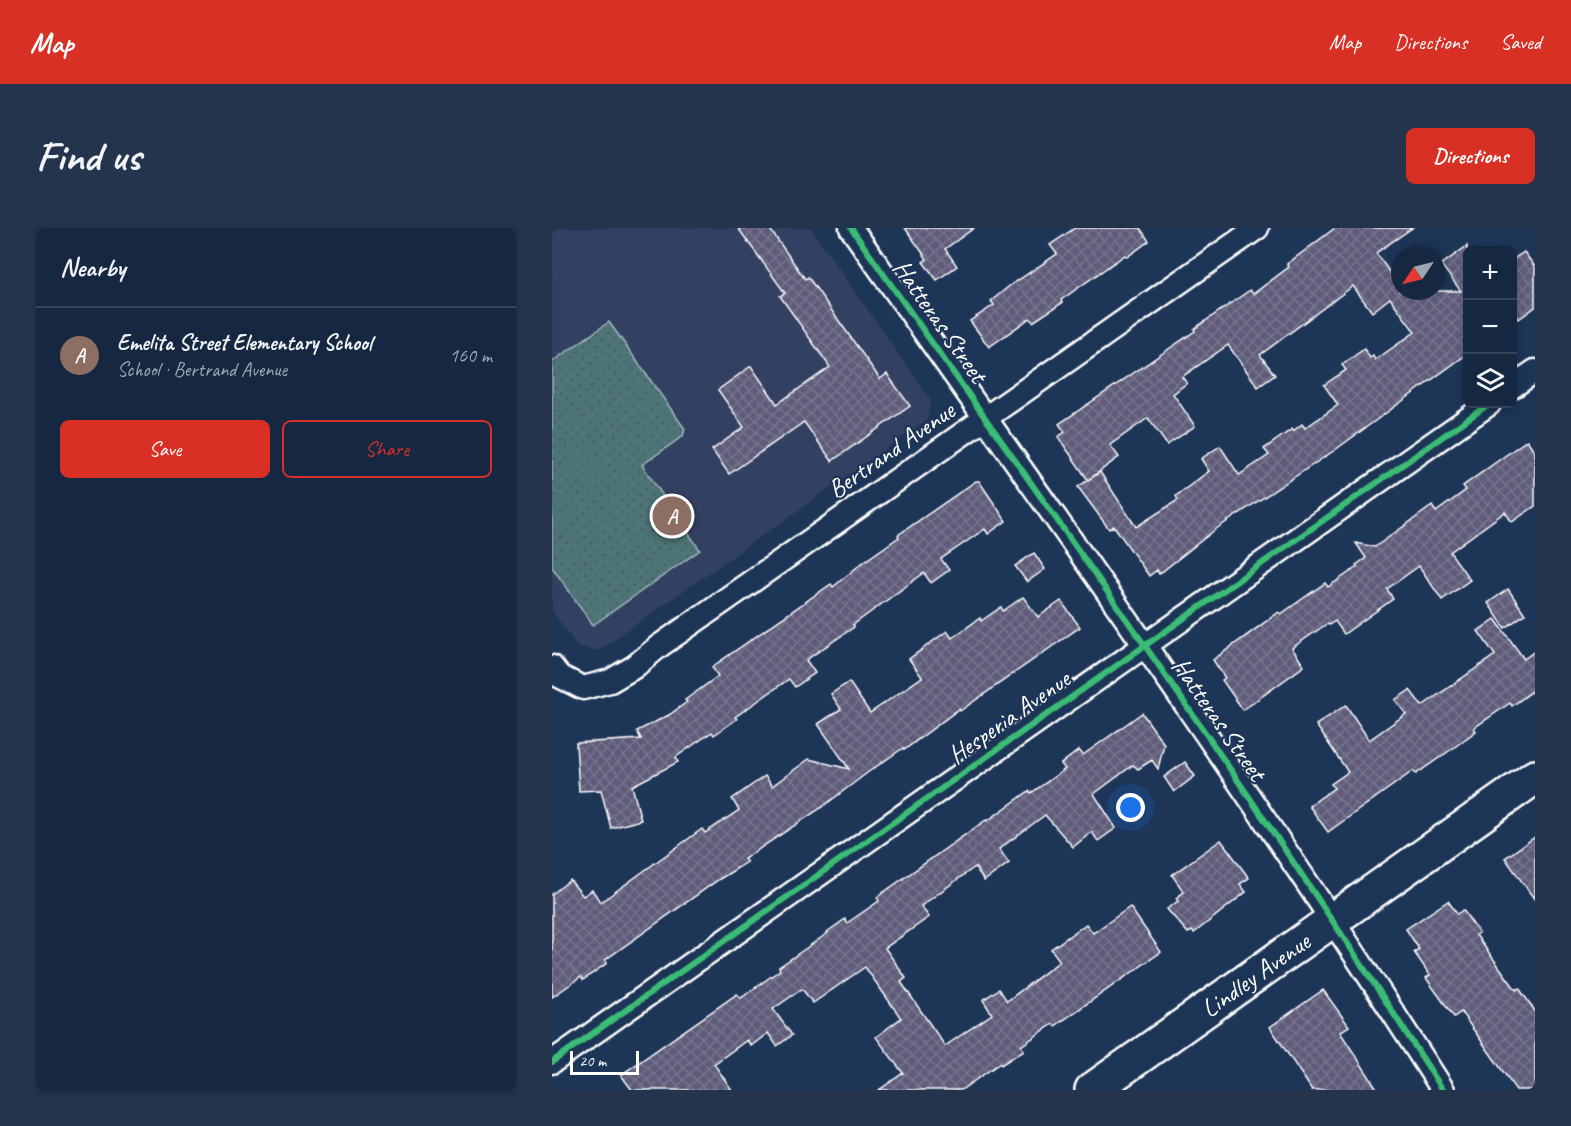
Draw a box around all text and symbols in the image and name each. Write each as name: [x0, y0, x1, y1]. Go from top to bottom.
text: Map: [30, 25, 73, 60]
text: Map: [1329, 29, 1361, 55]
text: Directions: [1394, 29, 1467, 55]
text: Saved: [1500, 29, 1541, 55]
button: Directions: [1406, 128, 1535, 184]
text: Find us: [36, 130, 141, 183]
north arrow: [1391, 246, 1445, 300]
map controls: [1463, 246, 1517, 408]
button: +: [1463, 246, 1517, 300]
text: Nearby: [60, 251, 125, 284]
street label: Hatteras Street: [885, 253, 996, 391]
button: −: [1463, 300, 1517, 354]
text: Emelita Street Elementary School: [117, 329, 372, 357]
text: A: [74, 343, 85, 368]
text: 160 m: [449, 343, 492, 368]
button: layers: [1463, 354, 1517, 408]
text: School · Bertrand Avenue: [117, 357, 287, 382]
street label: Bertrand Avenue: [821, 393, 962, 506]
button: Save: [60, 420, 270, 478]
button: Share: [282, 420, 492, 478]
pin: A: [652, 494, 692, 538]
street label: Hatteras Street: [1164, 651, 1275, 789]
street label: Hesperia Avenue: [941, 661, 1079, 771]
your location: [1116, 793, 1145, 822]
street label: Lindley Avenue: [1194, 924, 1318, 1024]
scale bar: [570, 1048, 639, 1076]
text: 20 m: [579, 1051, 606, 1071]

